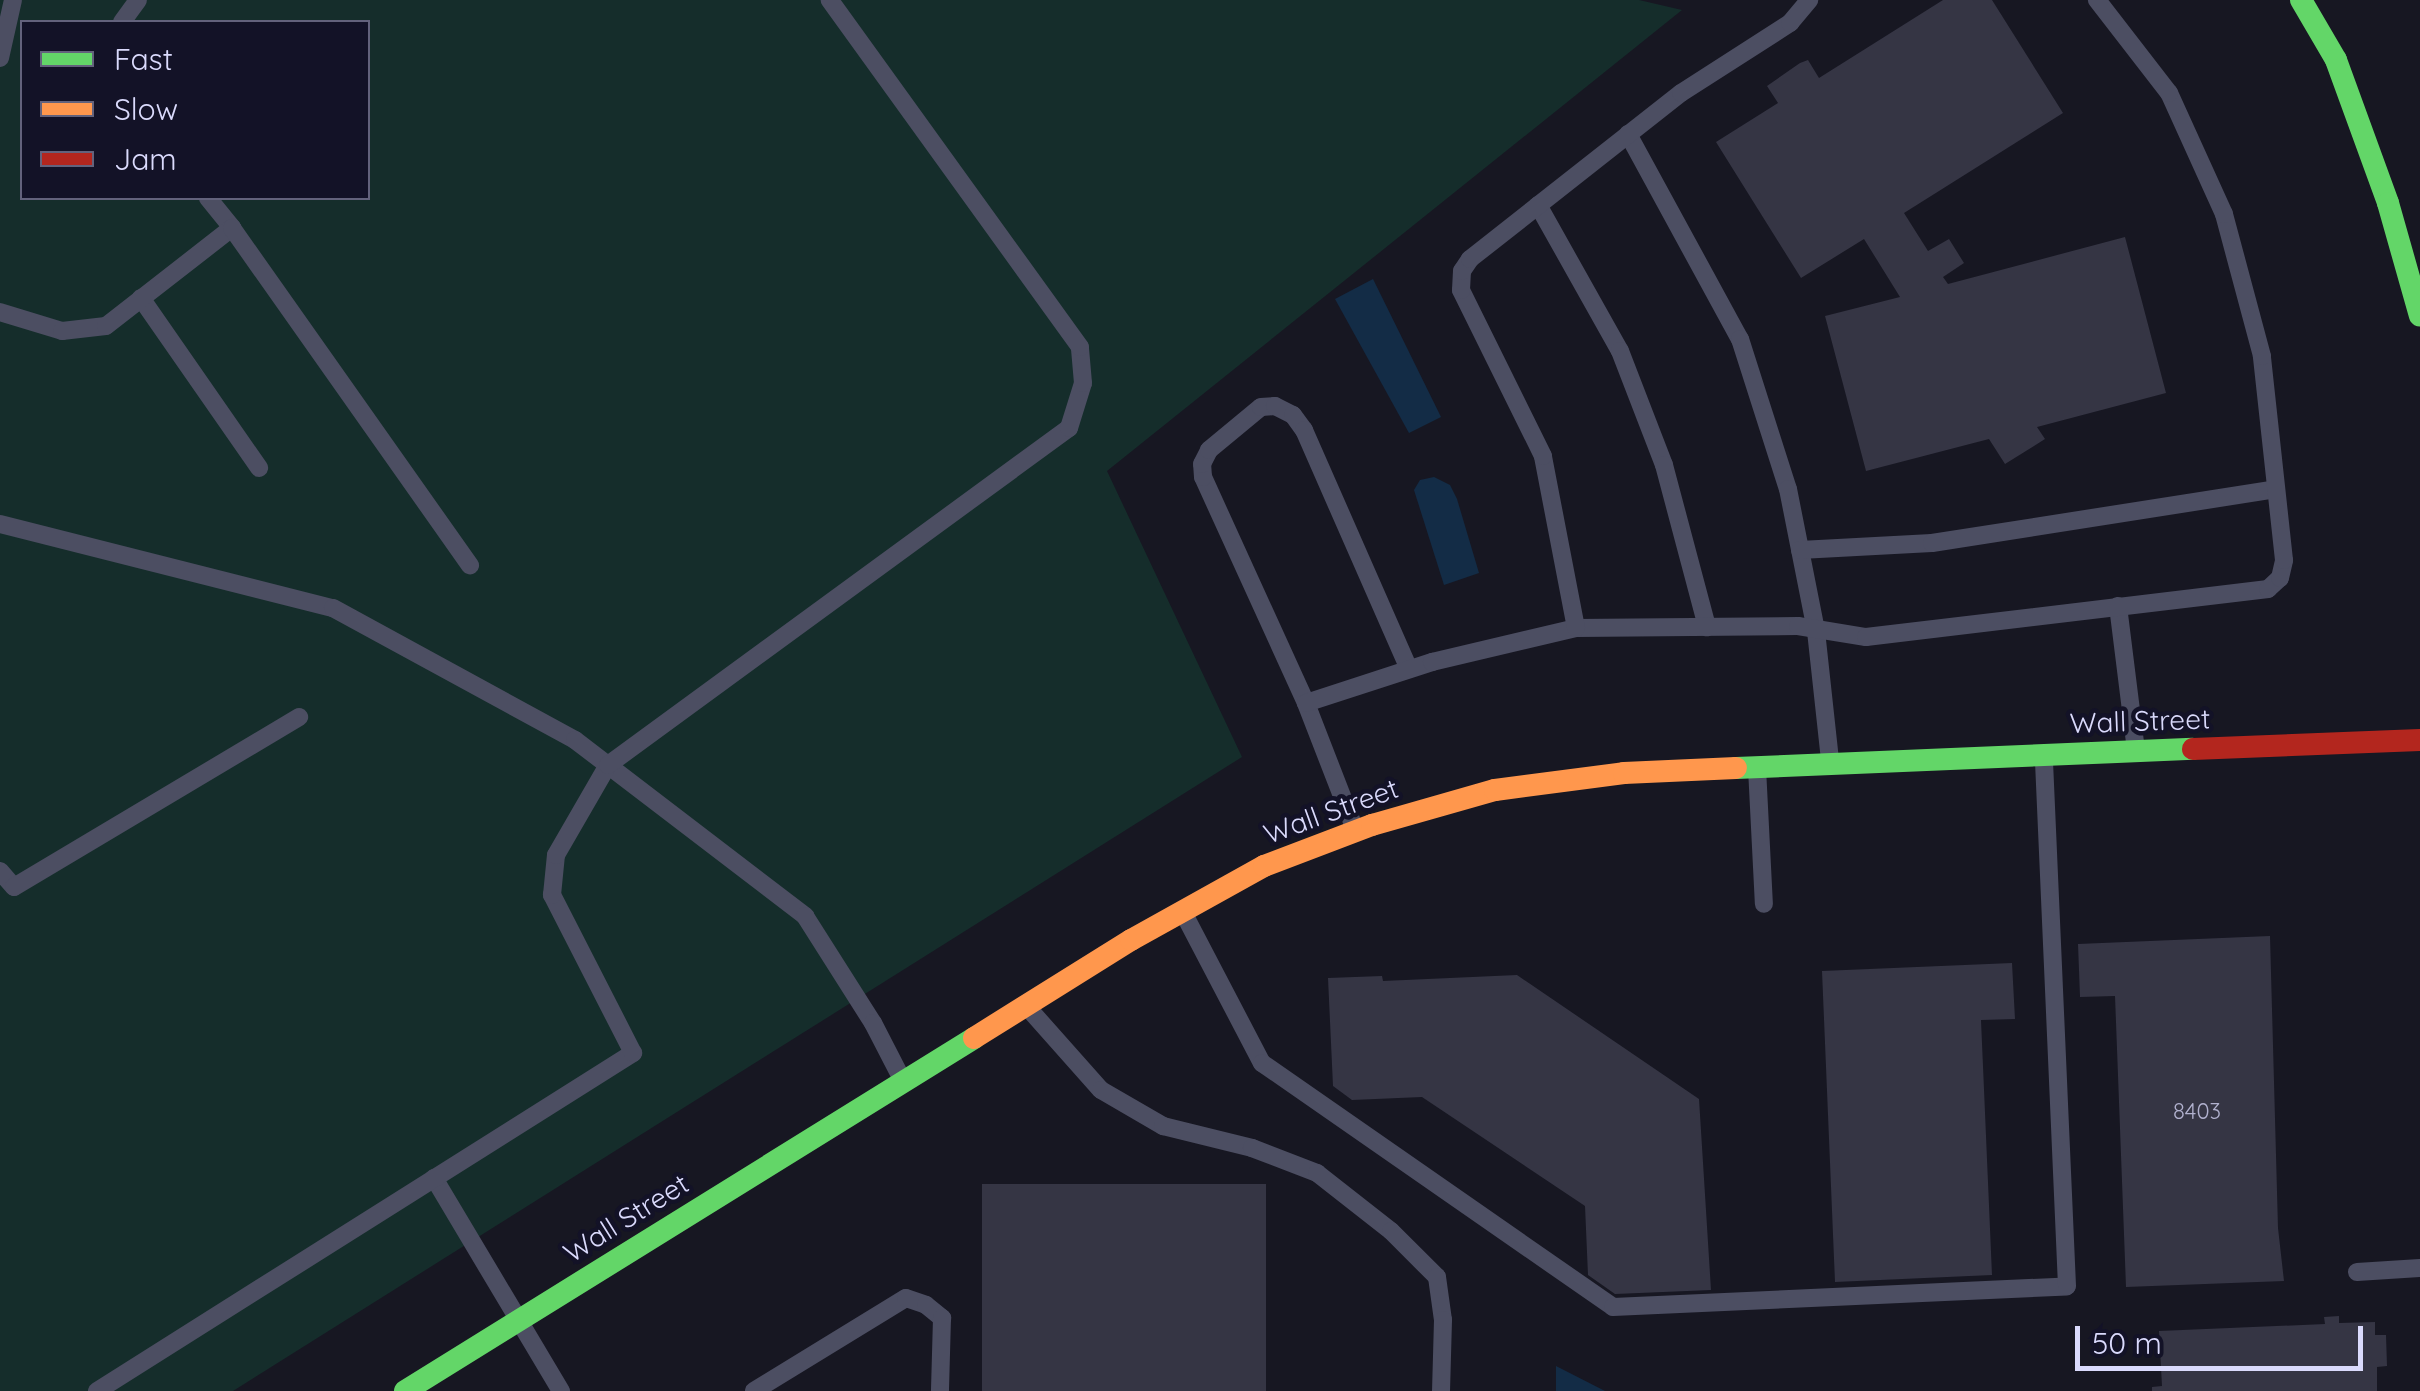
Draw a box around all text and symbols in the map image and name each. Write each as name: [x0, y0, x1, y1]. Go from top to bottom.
legend: [20, 20, 370, 200]
text: Fast: [114, 40, 173, 78]
text: Slow: [114, 90, 178, 128]
text: Jam: [114, 140, 177, 178]
street label: Wall Street: [2069, 702, 2211, 740]
street label: Wall Street: [1259, 771, 1403, 851]
house number: 8403: [2173, 1099, 2221, 1125]
street label: Wall Street: [557, 1166, 695, 1270]
scale bar: [2080, 1306, 2368, 1368]
text: 50 m: [2092, 1324, 2162, 1362]

